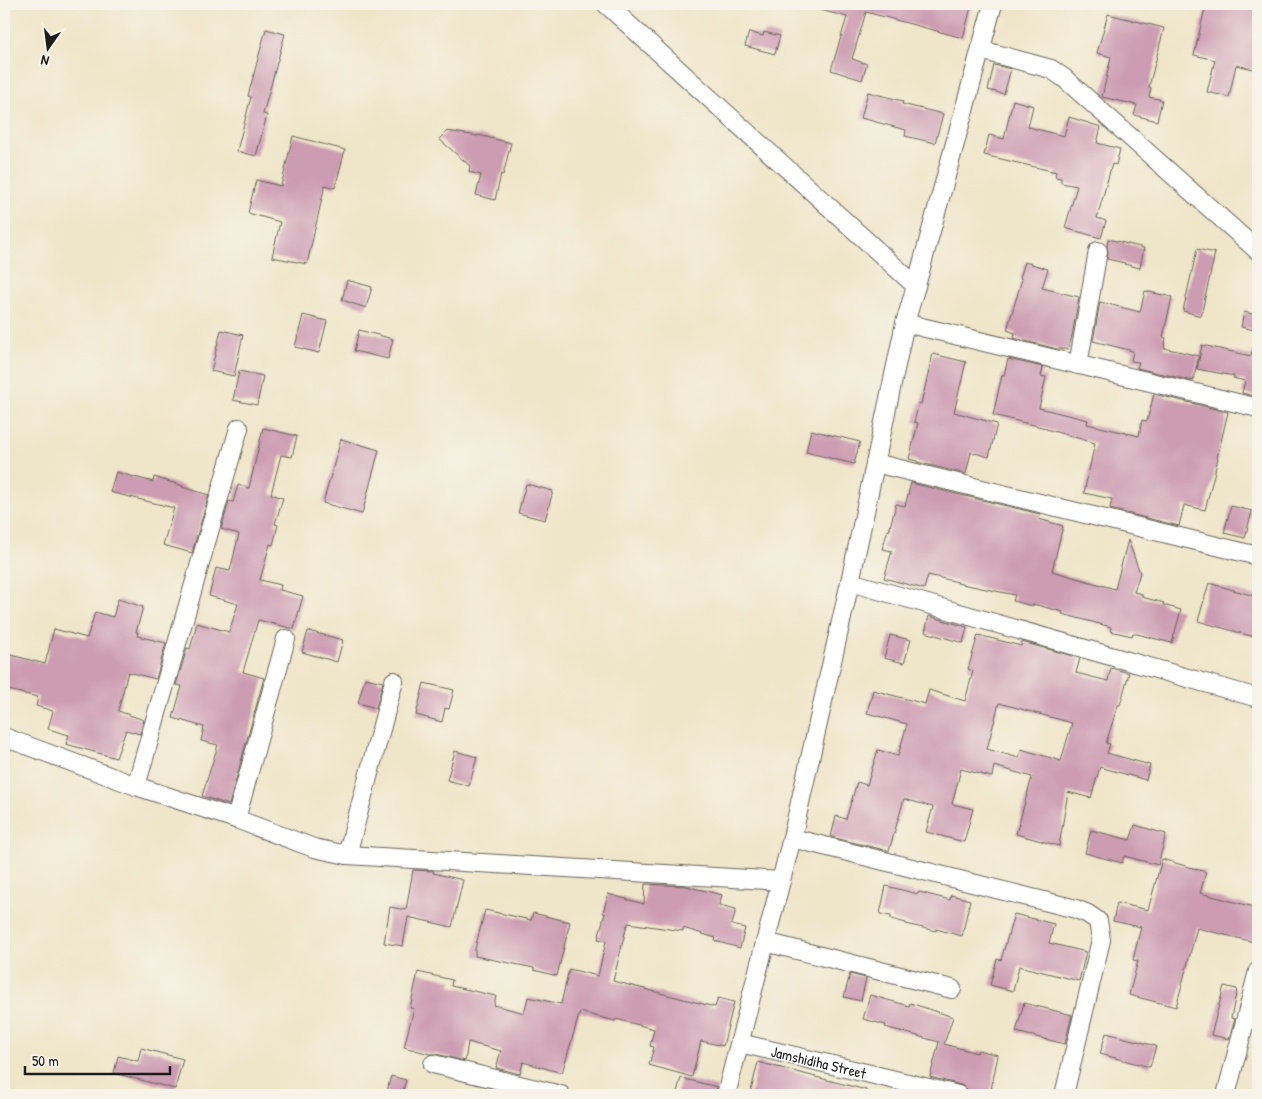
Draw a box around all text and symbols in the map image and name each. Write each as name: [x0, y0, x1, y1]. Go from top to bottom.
north arrow: [22, 22, 72, 72]
text: N: [38, 51, 51, 71]
street label: Jamshidiha Street: [769, 1040, 869, 1083]
scale bar: [25, 1044, 170, 1076]
text: 50 m: [32, 1050, 59, 1071]

